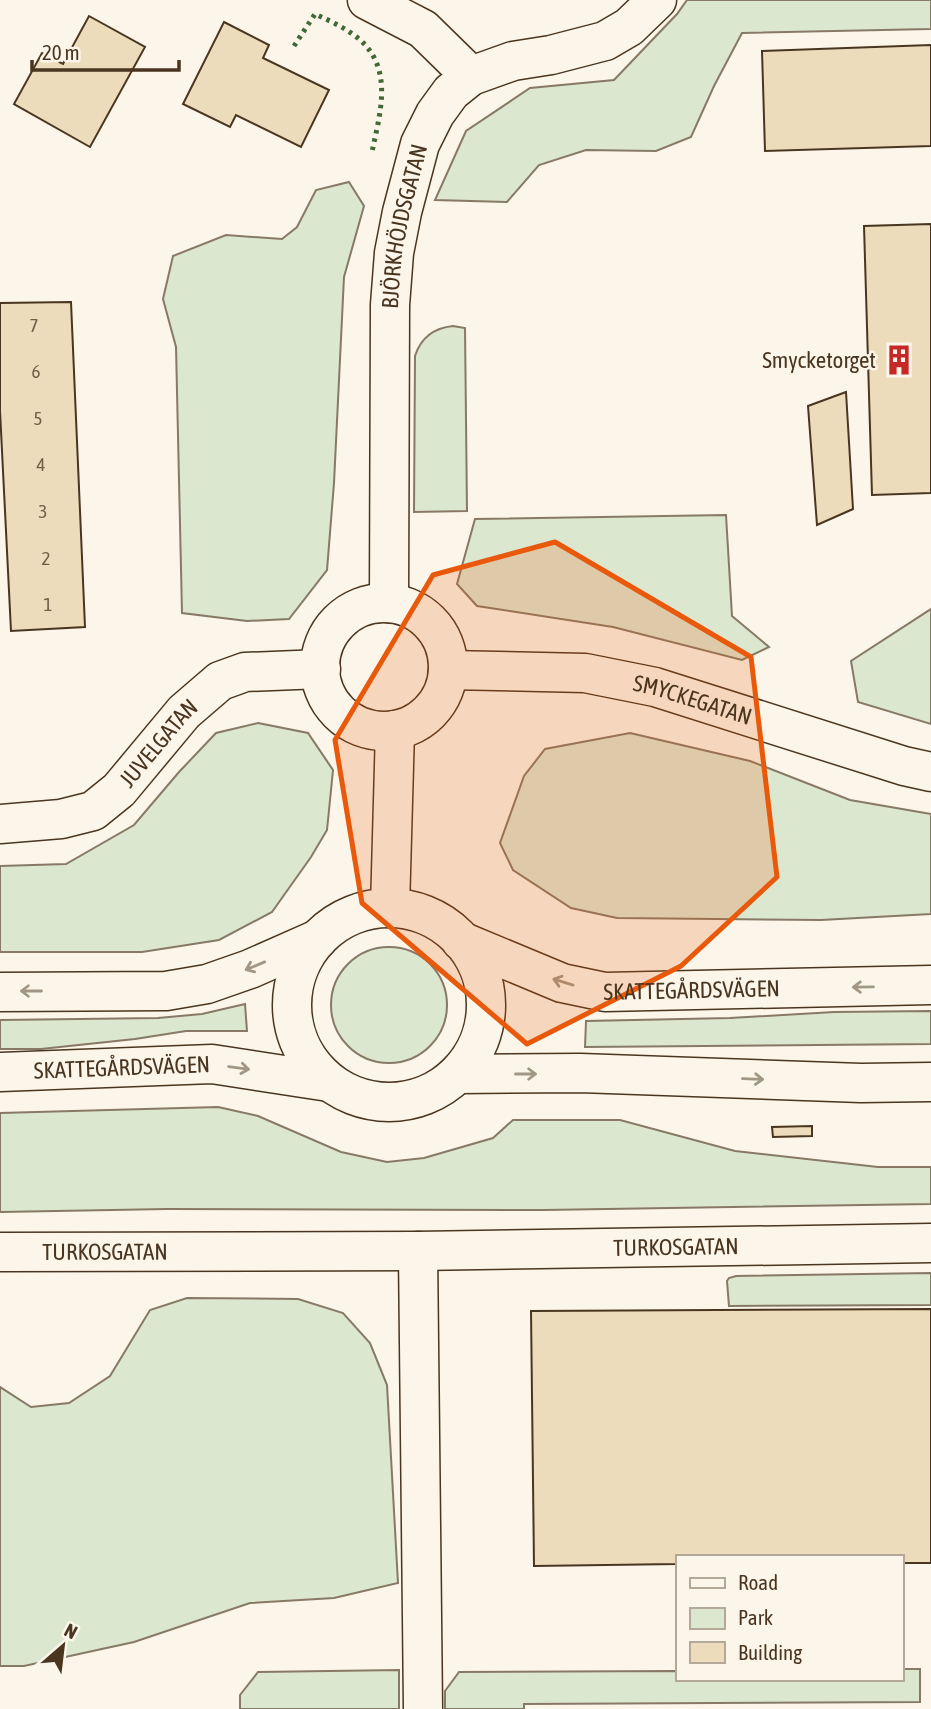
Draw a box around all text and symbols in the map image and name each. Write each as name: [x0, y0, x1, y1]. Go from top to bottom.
scale bar: [32, 28, 178, 72]
text: 20 m: [42, 40, 80, 64]
street label: BJÖRKHÖJDSGATAN: [377, 141, 432, 310]
house number: 7: [30, 314, 38, 336]
building icon: Smycketorget: [882, 343, 916, 377]
place label: Smycketorget: [762, 347, 876, 373]
house number: 6: [32, 360, 41, 382]
house number: 5: [34, 407, 42, 429]
house number: 4: [37, 453, 46, 475]
house number: 3: [39, 500, 47, 522]
house number: 2: [42, 547, 50, 569]
house number: 1: [44, 593, 52, 615]
street label: SMYCKEGATAN: [631, 670, 755, 730]
street label: JUVELGATAN: [114, 693, 203, 792]
one-way arrow: [245, 961, 266, 974]
one-way arrow: [552, 975, 574, 988]
street label: SKATTEGÅRDSVÄGEN: [603, 975, 780, 1005]
one-way arrow: [852, 980, 875, 994]
one-way arrow: [20, 985, 43, 998]
street label: SKATTEGÅRDSVÄGEN: [33, 1051, 211, 1084]
one-way arrow: [227, 1062, 250, 1075]
one-way arrow: [514, 1067, 537, 1081]
one-way arrow: [742, 1073, 765, 1086]
street label: TURKOSGATAN: [613, 1233, 739, 1261]
street label: TURKOSGATAN: [42, 1239, 168, 1265]
legend: [676, 1555, 903, 1681]
text: Road: [738, 1570, 778, 1594]
text: Park: [738, 1605, 773, 1629]
north arrow: [28, 1611, 98, 1681]
text: N: [61, 1619, 81, 1643]
text: Building: [738, 1640, 802, 1664]

